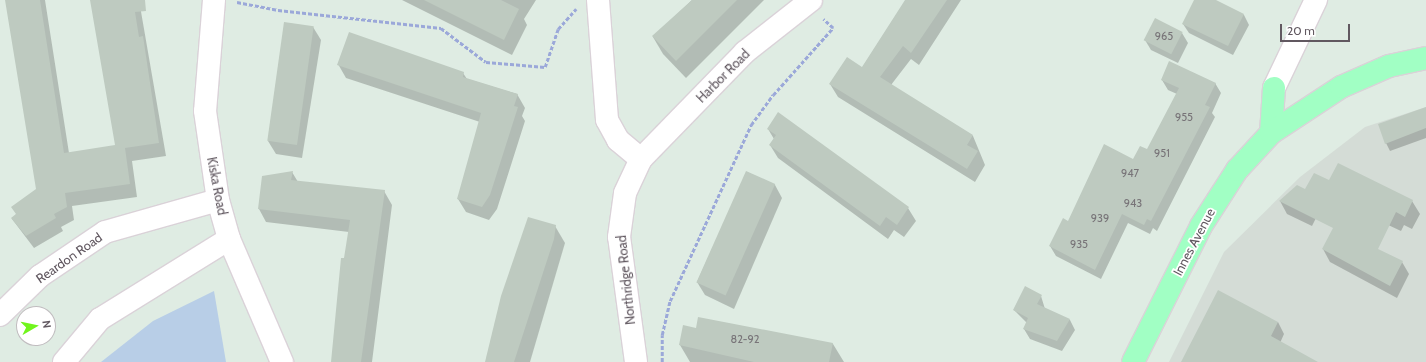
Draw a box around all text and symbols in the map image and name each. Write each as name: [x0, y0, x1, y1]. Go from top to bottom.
scale bar: [1282, 16, 1352, 42]
text: 20 m: [1287, 23, 1315, 38]
house number: 965: [1155, 29, 1173, 43]
street label: Harbor Road: [693, 46, 753, 106]
house number: 955: [1175, 110, 1193, 124]
house number: 951: [1154, 146, 1170, 160]
street label: Kiska Road: [204, 156, 230, 216]
house number: 947: [1121, 166, 1139, 180]
house number: 943: [1124, 196, 1142, 210]
street label: Innes Avenue: [1170, 206, 1218, 278]
house number: 939: [1091, 211, 1109, 225]
street label: Reardon Road: [33, 229, 105, 287]
street label: Northridge Road: [614, 234, 638, 326]
house number: 935: [1070, 237, 1088, 251]
north arrow: [16, 306, 56, 346]
text: N: [39, 319, 54, 329]
house number: 82-92: [731, 332, 759, 346]

